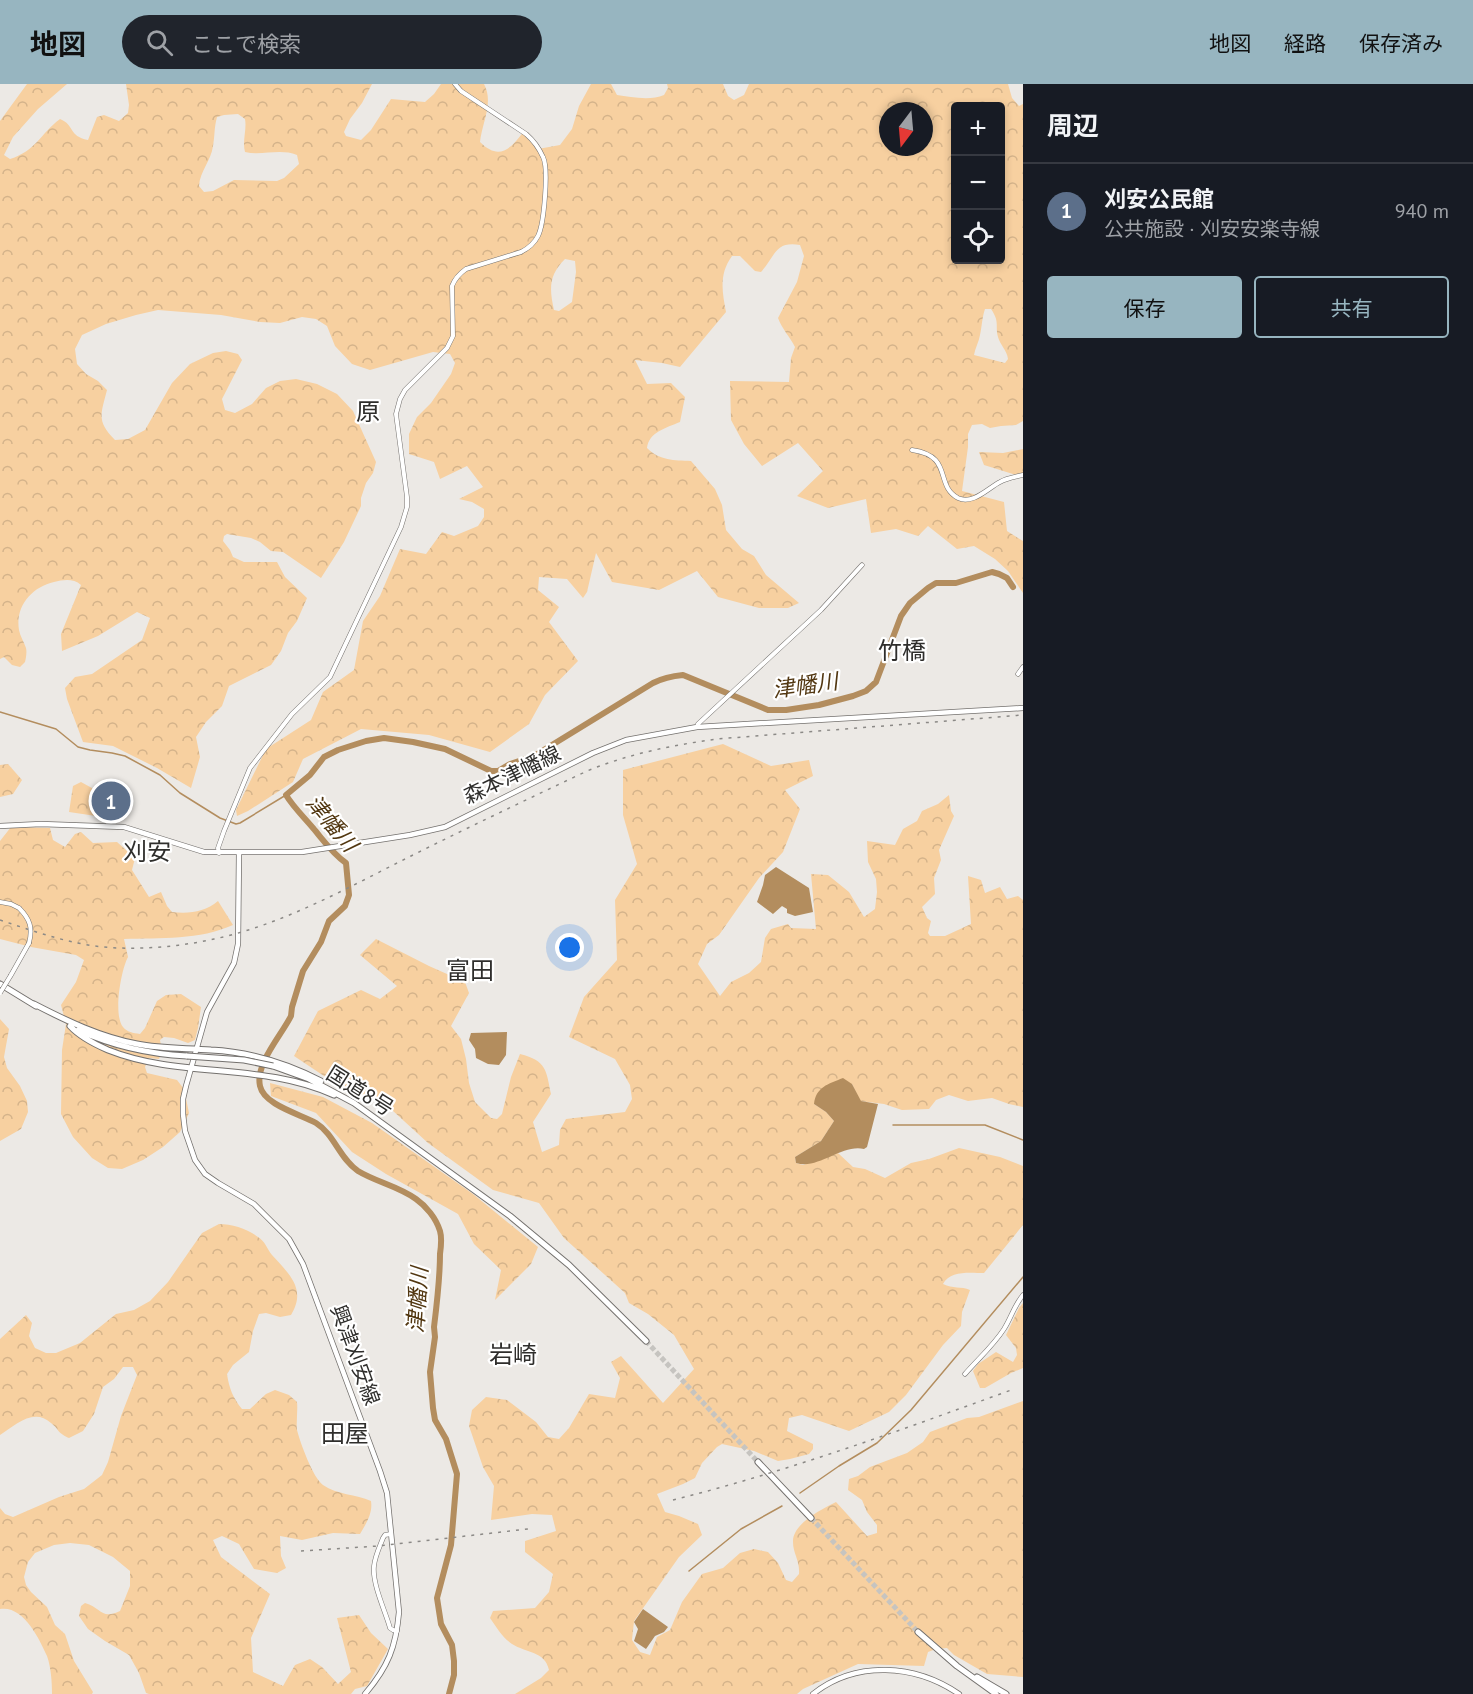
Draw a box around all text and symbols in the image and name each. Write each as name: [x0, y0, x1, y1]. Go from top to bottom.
search box: [122, 15, 542, 69]
text: 地図: [30, 25, 86, 62]
icon: search: [143, 26, 176, 59]
text: ここで検索: [191, 30, 301, 58]
text: 地図: [1209, 30, 1251, 57]
text: 経路: [1284, 30, 1326, 57]
text: 保存済み: [1359, 30, 1443, 57]
north arrow: [879, 102, 933, 156]
map controls: [951, 102, 1005, 264]
button: +: [951, 102, 1005, 156]
text: 周辺: [1047, 109, 1099, 142]
button: −: [951, 156, 1005, 210]
text: 刈安公民館: [1104, 185, 1214, 213]
text: 1: [1061, 198, 1072, 224]
text: 940 m: [1395, 198, 1449, 224]
button: locate: [951, 210, 1005, 264]
text: 公共施設 · 刈安安楽寺線: [1104, 216, 1320, 242]
button: 保存: [1047, 276, 1242, 338]
button: 共有: [1254, 276, 1449, 338]
district label: 原: [356, 396, 380, 427]
district label: 竹橋: [878, 635, 926, 666]
water label: 津幡川: [770, 666, 842, 703]
street label: 森本津幡線: [459, 739, 565, 810]
pin: 1: [92, 778, 130, 824]
water label: 津幡川: [300, 789, 365, 859]
district label: 刈安: [123, 836, 171, 867]
your location: [555, 933, 584, 962]
district label: 富田: [446, 955, 494, 986]
street label: 国道8号: [322, 1059, 399, 1122]
water label: 津幡川: [401, 1264, 433, 1334]
street label: 興津刈安線: [325, 1301, 386, 1409]
district label: 岩崎: [489, 1339, 537, 1370]
district label: 田屋: [321, 1418, 369, 1449]

